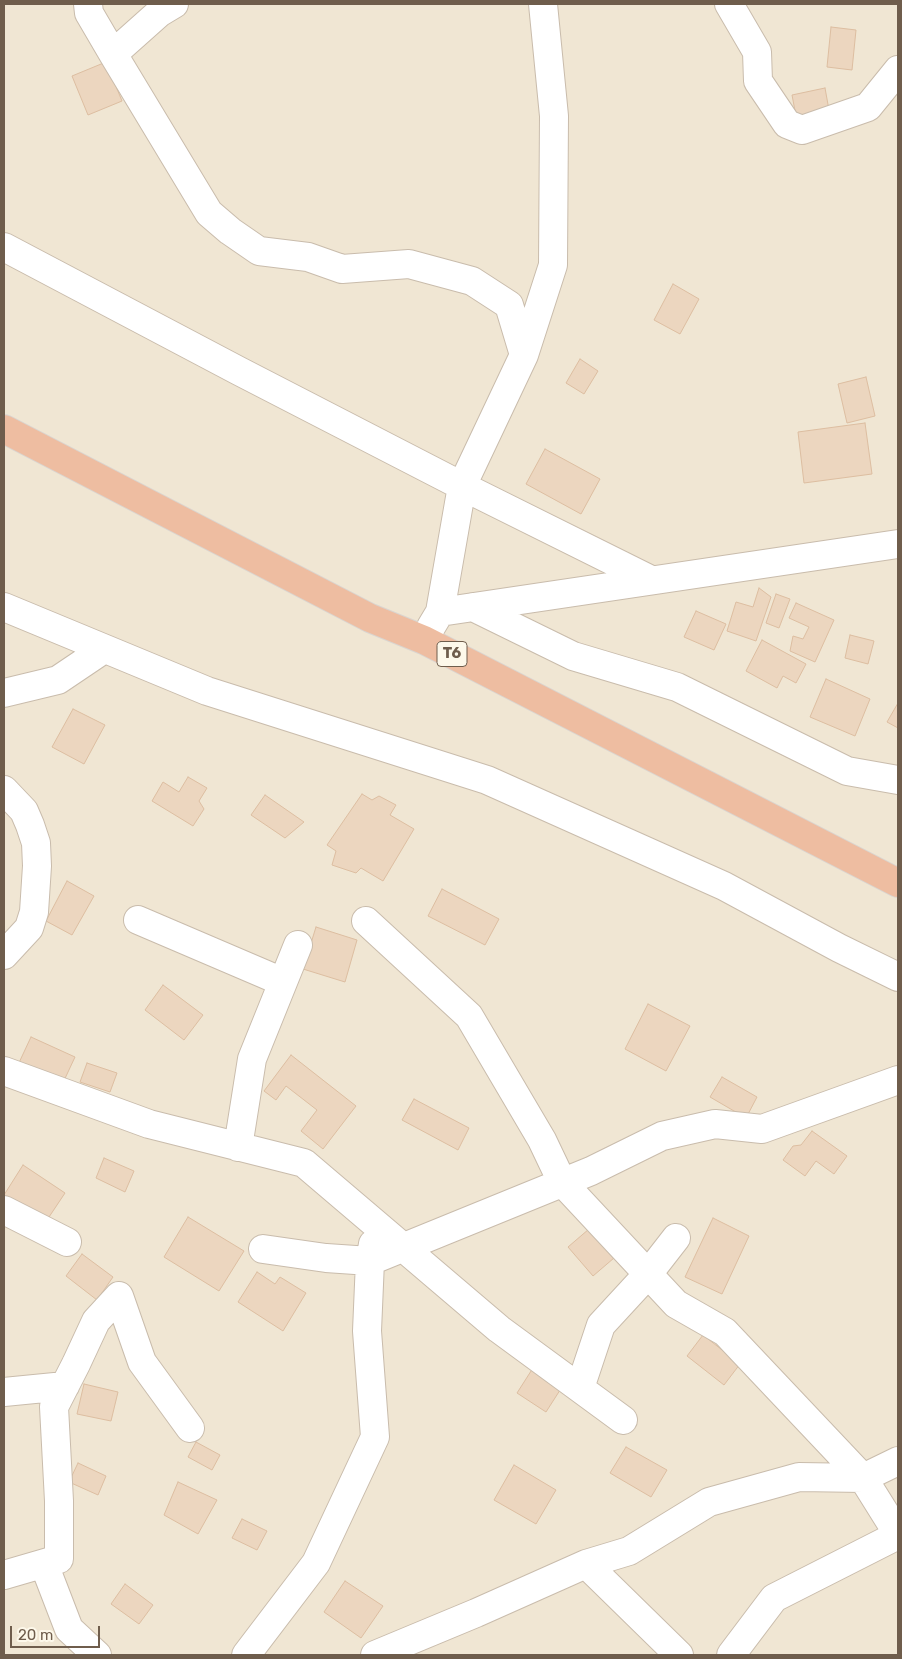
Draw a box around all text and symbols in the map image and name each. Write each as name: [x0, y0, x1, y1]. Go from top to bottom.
road number: T6: [437, 642, 467, 666]
scale bar: [12, 1616, 102, 1648]
text: 20 m: [18, 1626, 53, 1644]

